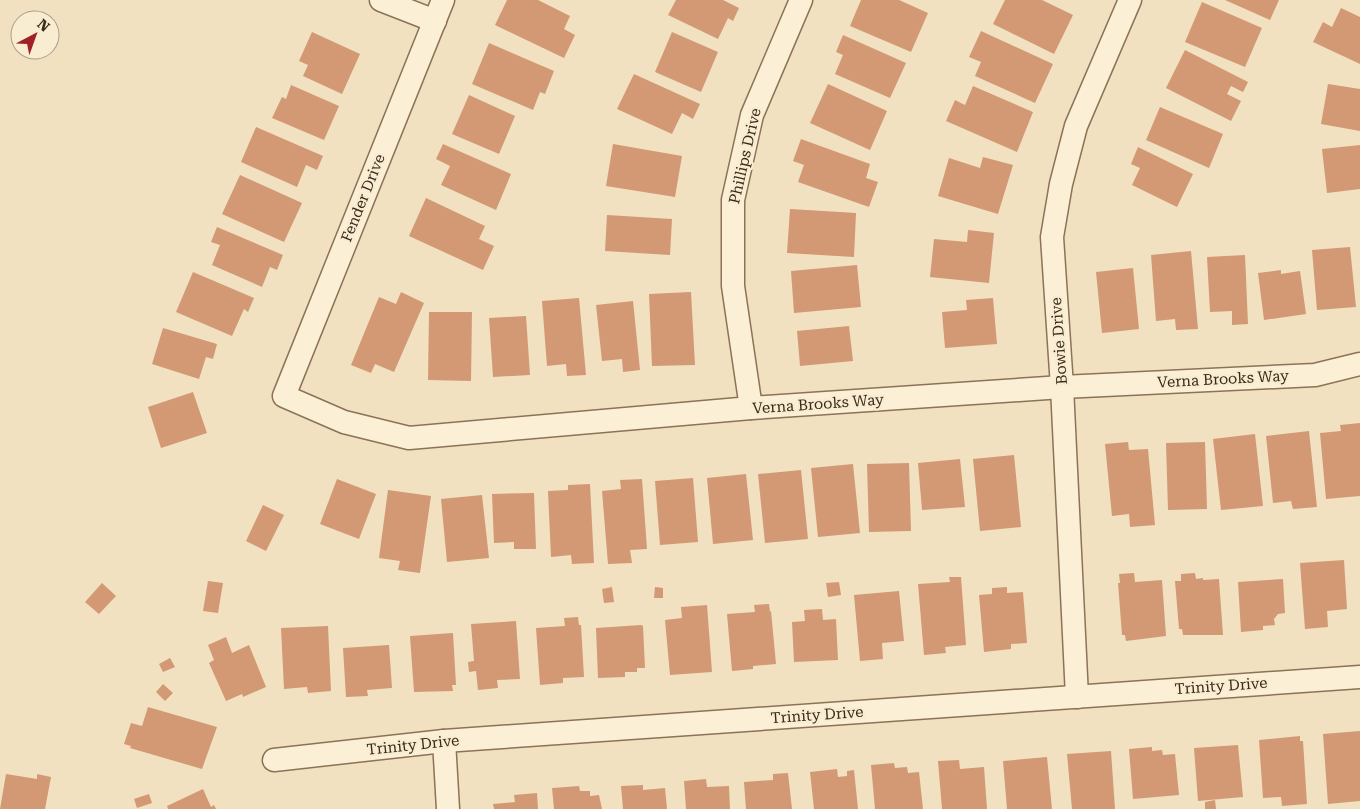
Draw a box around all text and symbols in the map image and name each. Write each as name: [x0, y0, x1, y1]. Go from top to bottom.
north arrow: [10, 10, 60, 60]
text: N: [34, 16, 53, 35]
street label: Phillips Drive: [725, 106, 765, 206]
street label: Fender Drive: [337, 151, 389, 245]
street label: Bowie Drive: [1047, 297, 1071, 385]
street label: Verna Brooks Way: [1157, 367, 1289, 391]
street label: Verna Brooks Way: [752, 390, 884, 418]
street label: Trinity Drive: [1174, 674, 1268, 698]
street label: Trinity Drive: [770, 703, 864, 727]
street label: Trinity Drive: [366, 731, 460, 759]

